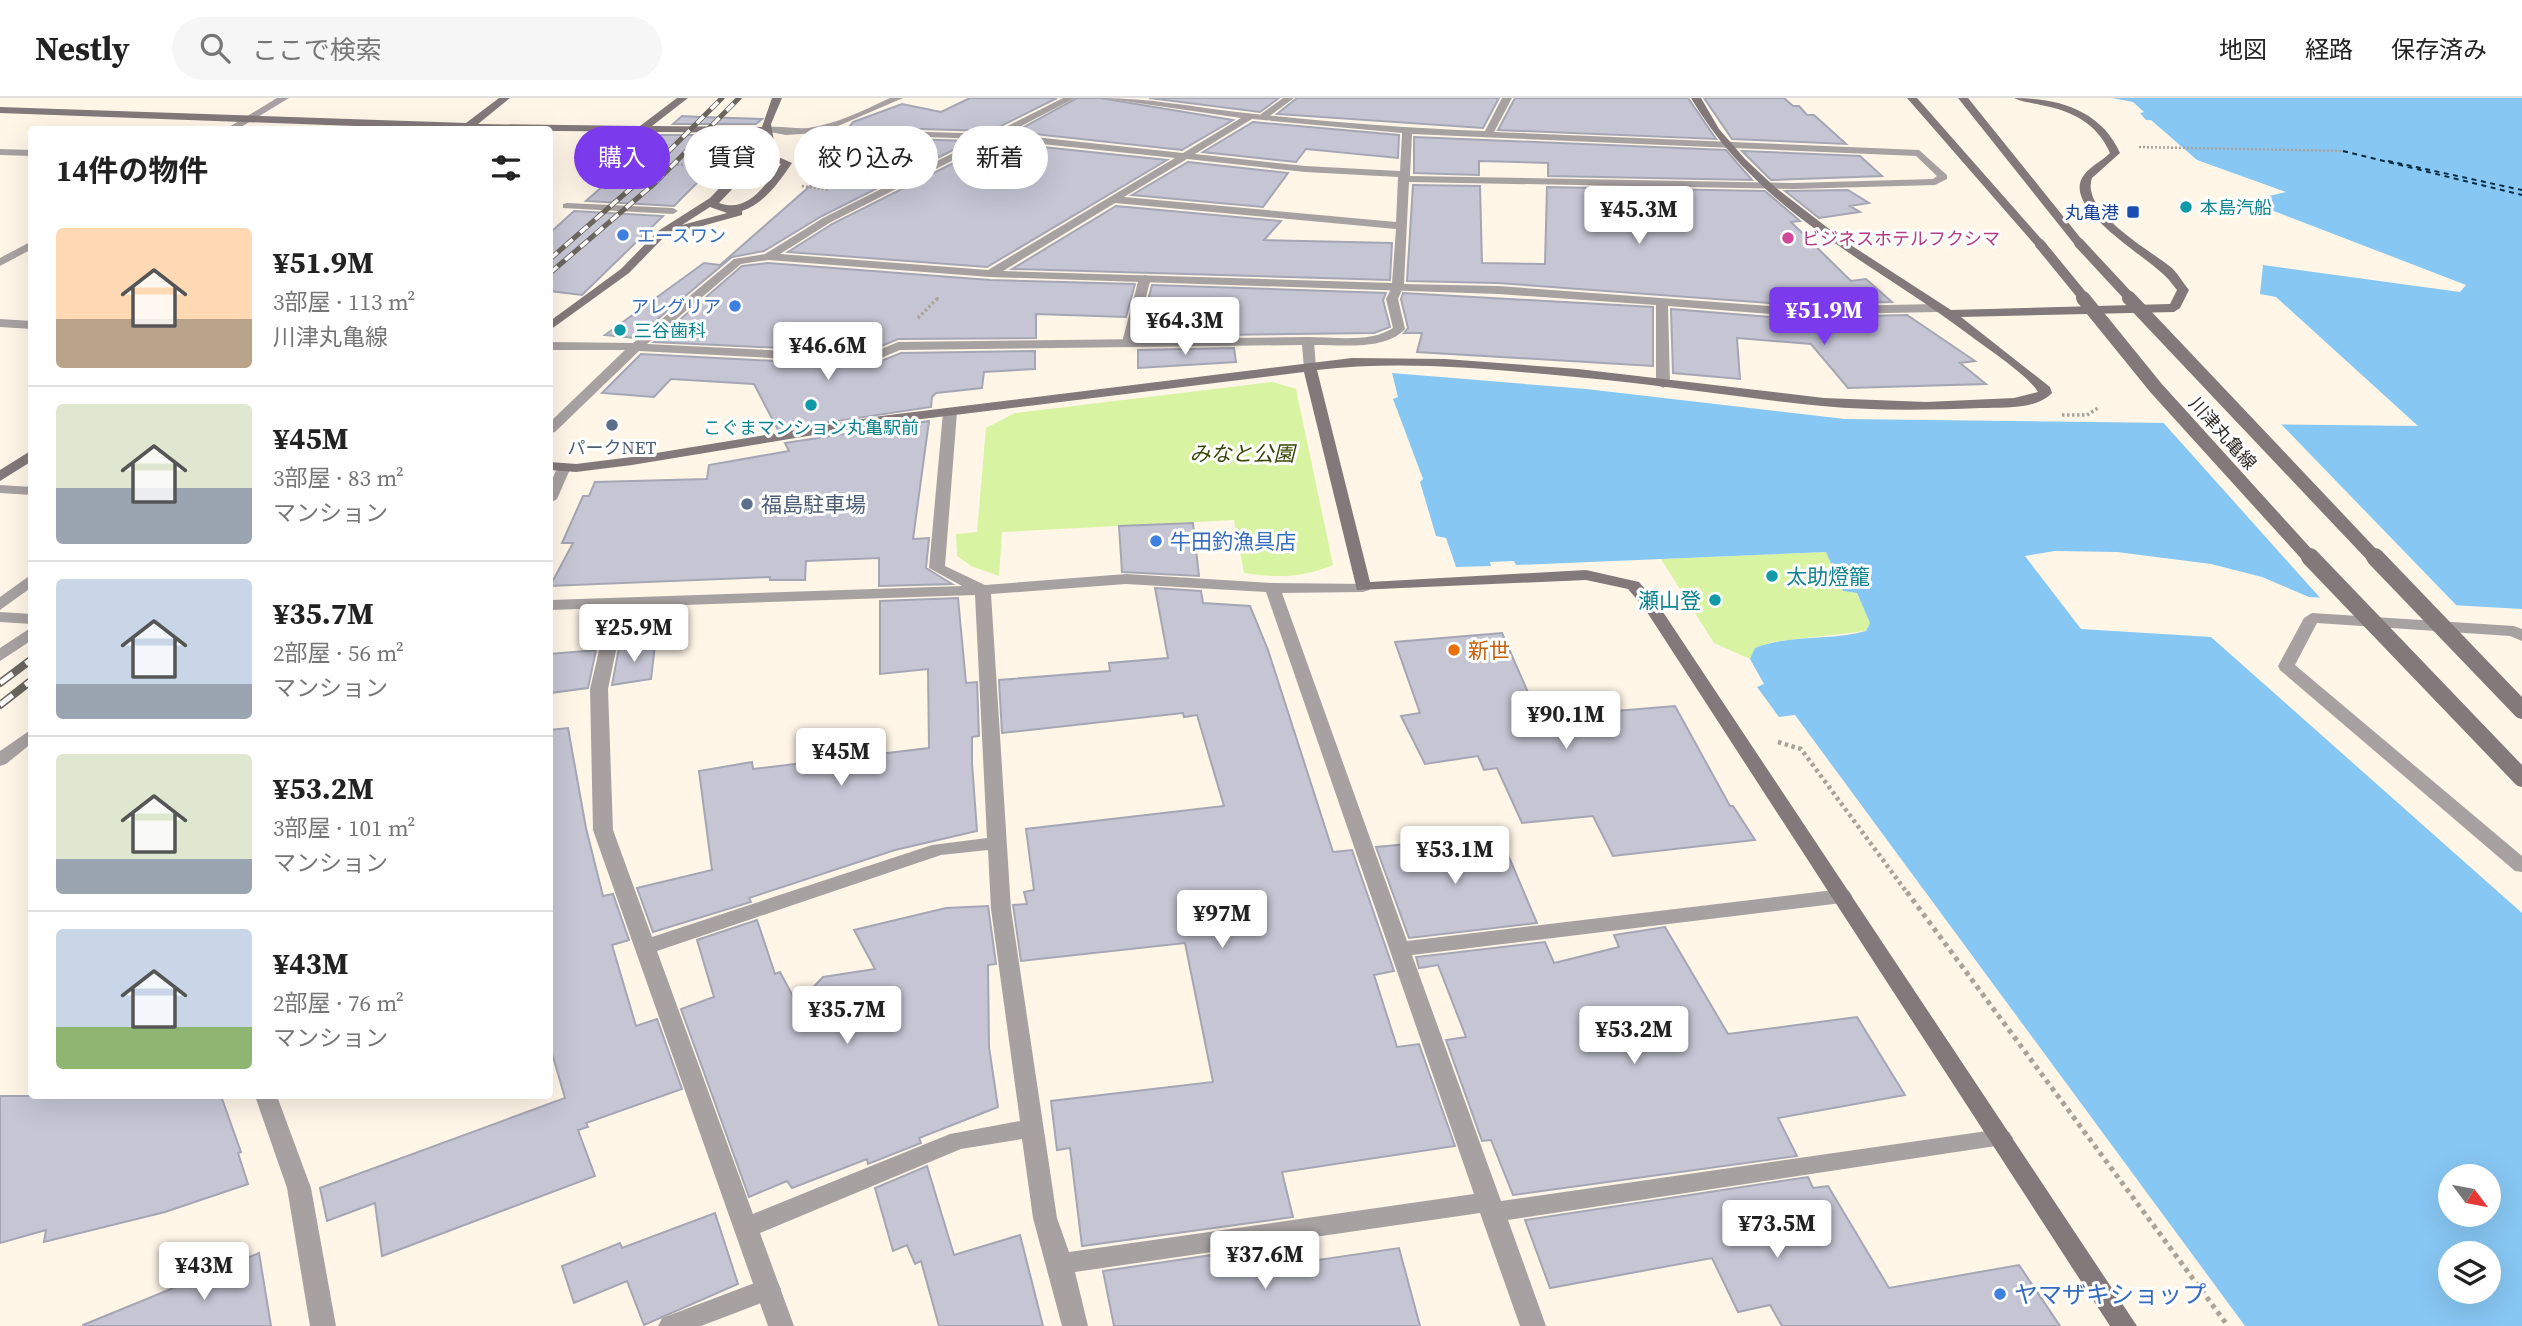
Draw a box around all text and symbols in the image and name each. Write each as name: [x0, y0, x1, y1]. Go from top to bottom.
search box: [172, 17, 662, 80]
text: Nestly: [35, 26, 130, 71]
icon: search: [196, 29, 234, 67]
text: ここで検索: [252, 32, 382, 68]
text: 地図: [2219, 33, 2267, 66]
text: 経路: [2305, 33, 2353, 66]
text: 保存済み: [2391, 33, 2487, 66]
chip: 購入: [574, 126, 670, 189]
chip: 賃貸: [684, 126, 780, 189]
chip: 絞り込み: [794, 126, 938, 189]
chip: 新着: [952, 126, 1048, 189]
icon: filters: [487, 149, 525, 187]
text: 14件の物件: [56, 150, 209, 191]
pin: ¥45.3M: [1582, 186, 1696, 246]
text: ¥45.3M: [1600, 193, 1678, 225]
place label: 本島汽船: [2200, 195, 2272, 220]
marker: 本島汽船: [2178, 199, 2194, 215]
place label: 丸亀港: [2065, 200, 2119, 225]
marker: 丸亀港: [2125, 204, 2141, 220]
place label: エースワン: [637, 223, 726, 248]
place label: ビジネスホテルフクシマ: [1802, 226, 2000, 251]
marker: エースワン: [615, 227, 631, 243]
marker: ビジネスホテルフクシマ: [1780, 230, 1796, 246]
text: ¥51.9M: [273, 242, 374, 283]
icon: home: [112, 256, 196, 340]
text: 3部屋 · 113 m²: [273, 286, 416, 318]
pin: ¥51.9M: [1767, 288, 1881, 347]
place label: アレグリア: [631, 294, 721, 319]
text: ¥51.9M: [1785, 294, 1863, 326]
marker: アレグリア: [727, 298, 743, 314]
pin: ¥64.3M: [1128, 298, 1242, 357]
text: ¥64.3M: [1146, 304, 1224, 336]
place label: 三谷歯科: [634, 318, 706, 343]
text: 川津丸亀線: [273, 321, 388, 353]
marker: 三谷歯科: [612, 322, 628, 338]
pin: ¥46.6M: [771, 322, 885, 382]
text: ¥46.6M: [789, 329, 867, 361]
street label: 川津丸亀線: [2184, 391, 2262, 475]
marker: こぐまマンション丸亀駅前: [803, 397, 819, 413]
place label: こぐまマンション丸亀駅前: [703, 415, 919, 440]
marker: パークNET: [604, 417, 620, 433]
text: ¥45M: [273, 418, 349, 459]
icon: home: [112, 432, 196, 516]
place label: パークNET: [568, 435, 657, 460]
park label: みなと公園: [1190, 439, 1297, 468]
text: 3部屋 · 83 m²: [273, 462, 404, 494]
place label: 福島駐車場: [761, 490, 866, 519]
marker: 福島駐車場: [739, 496, 755, 512]
text: マンション: [273, 497, 388, 529]
place label: 牛田釣漁具店: [1170, 527, 1296, 556]
marker: 牛田釣漁具店: [1148, 533, 1164, 549]
place label: 太助燈籠: [1786, 562, 1870, 591]
marker: 太助燈籠: [1764, 568, 1780, 584]
place label: 瀬山登: [1638, 586, 1701, 615]
marker: 瀬山登: [1707, 592, 1723, 608]
text: ¥35.7M: [273, 593, 374, 634]
pin: ¥25.9M: [577, 604, 691, 664]
icon: home: [112, 607, 196, 691]
text: ¥25.9M: [595, 611, 673, 643]
place label: 新世: [1468, 636, 1510, 665]
text: 2部屋 · 56 m²: [273, 637, 404, 669]
marker: 新世: [1446, 642, 1462, 658]
text: マンション: [273, 672, 388, 704]
pin: ¥90.1M: [1509, 692, 1623, 751]
text: ¥90.1M: [1527, 698, 1605, 730]
pin: ¥45M: [800, 728, 882, 788]
text: ¥45M: [812, 735, 870, 767]
text: ¥53.2M: [273, 768, 374, 809]
icon: home: [112, 782, 196, 866]
text: 3部屋 · 101 m²: [273, 812, 416, 844]
pin: ¥53.1M: [1398, 826, 1512, 886]
text: ¥53.1M: [1416, 833, 1494, 865]
text: マンション: [273, 847, 388, 879]
pin: ¥97M: [1181, 890, 1263, 950]
text: ¥97M: [1193, 897, 1251, 929]
text: ¥43M: [273, 943, 349, 984]
icon: home: [112, 957, 196, 1041]
pin: ¥35.7M: [790, 986, 904, 1046]
text: 2部屋 · 76 m²: [273, 987, 404, 1019]
text: ¥35.7M: [808, 993, 886, 1025]
pin: ¥53.2M: [1577, 1006, 1691, 1066]
text: ¥53.2M: [1595, 1013, 1673, 1045]
text: マンション: [273, 1022, 388, 1054]
north arrow: [2438, 1164, 2501, 1227]
map controls: [2438, 1164, 2501, 1304]
pin: ¥73.5M: [1720, 1200, 1834, 1260]
text: ¥73.5M: [1738, 1207, 1816, 1239]
pin: ¥37.6M: [1208, 1232, 1322, 1291]
text: ¥37.6M: [1226, 1238, 1304, 1270]
button: layers: [2438, 1241, 2501, 1304]
pin: ¥43M: [163, 1242, 245, 1302]
text: ¥43M: [175, 1249, 233, 1281]
place label: ヤマザキショップ: [2014, 1278, 2206, 1311]
marker: ヤマザキショップ: [1992, 1286, 2008, 1302]

